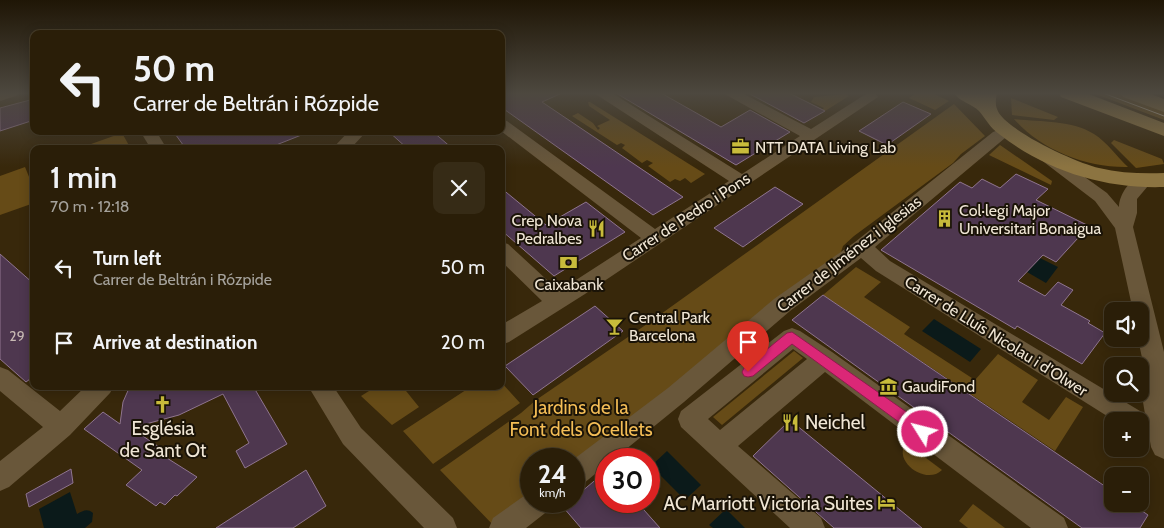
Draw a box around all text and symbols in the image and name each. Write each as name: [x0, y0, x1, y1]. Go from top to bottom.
text: 50 m: [133, 47, 215, 90]
icon: left: [50, 50, 115, 115]
text: Carrer de Beltrán i Rózpide: [133, 90, 379, 117]
office icon: NTT DATA Living Lab: [731, 137, 751, 157]
place label: NTT DATA Living Lab: [755, 138, 896, 157]
text: 1 min: [50, 159, 117, 196]
button: close: [433, 162, 485, 214]
street label: Carrer de Pedro i Pons: [619, 168, 754, 265]
street label: Carrer de Jiménez i Iglesias: [773, 192, 925, 316]
text: 70 m · 12:18: [50, 197, 130, 216]
place label: Col·legi Major Universitari Bonaigua: [959, 201, 1101, 238]
building icon: Col·legi Major Universitari Bonaigua: [935, 209, 955, 229]
place label: Crep Nova Pedralbes: [512, 211, 582, 248]
restaurant icon: Crep Nova Pedralbes: [586, 219, 606, 239]
text: Turn left: [93, 247, 161, 270]
bank icon: Caixabank: [559, 252, 579, 272]
icon: left: [50, 254, 78, 282]
text: 50 m: [441, 256, 485, 279]
text: Carrer de Beltrán i Rózpide: [93, 270, 272, 289]
street label: Carrer de Lluís Nicolau i d'Olwer: [901, 272, 1092, 401]
place label: Caixabank: [535, 275, 604, 294]
map controls: [1104, 302, 1149, 512]
button: sound: [1104, 302, 1149, 347]
place label: Central Park Barcelona: [629, 308, 711, 345]
bar icon: Central Park Barcelona: [605, 316, 625, 336]
pin: [727, 321, 769, 372]
house number: 29: [9, 327, 25, 345]
icon: arrive: [734, 328, 762, 356]
icon: arrive: [50, 329, 78, 357]
text: Arrive at destination: [93, 331, 257, 354]
text: 20 m: [441, 331, 485, 354]
button: search: [1104, 357, 1149, 402]
museum icon: GaudiFond: [878, 376, 898, 396]
place label: GaudiFond: [902, 377, 975, 396]
church icon: Església de Sant Ot: [153, 395, 173, 415]
park label: Jardins de la Font dels Ocellets: [509, 396, 653, 441]
position arrow: [896, 405, 948, 457]
place label: Neichel: [805, 411, 866, 434]
restaurant icon: Neichel: [781, 412, 801, 432]
button: +: [1104, 412, 1149, 457]
place label: Església de Sant Ot: [120, 417, 207, 462]
speed limit sign: 30: [595, 448, 660, 513]
text: 24: [538, 459, 567, 489]
button: −: [1104, 467, 1149, 512]
text: km/h: [539, 485, 566, 500]
place label: AC Marriott Victoria Suites: [663, 492, 873, 515]
hotel icon: AC Marriott Victoria Suites: [877, 493, 897, 513]

